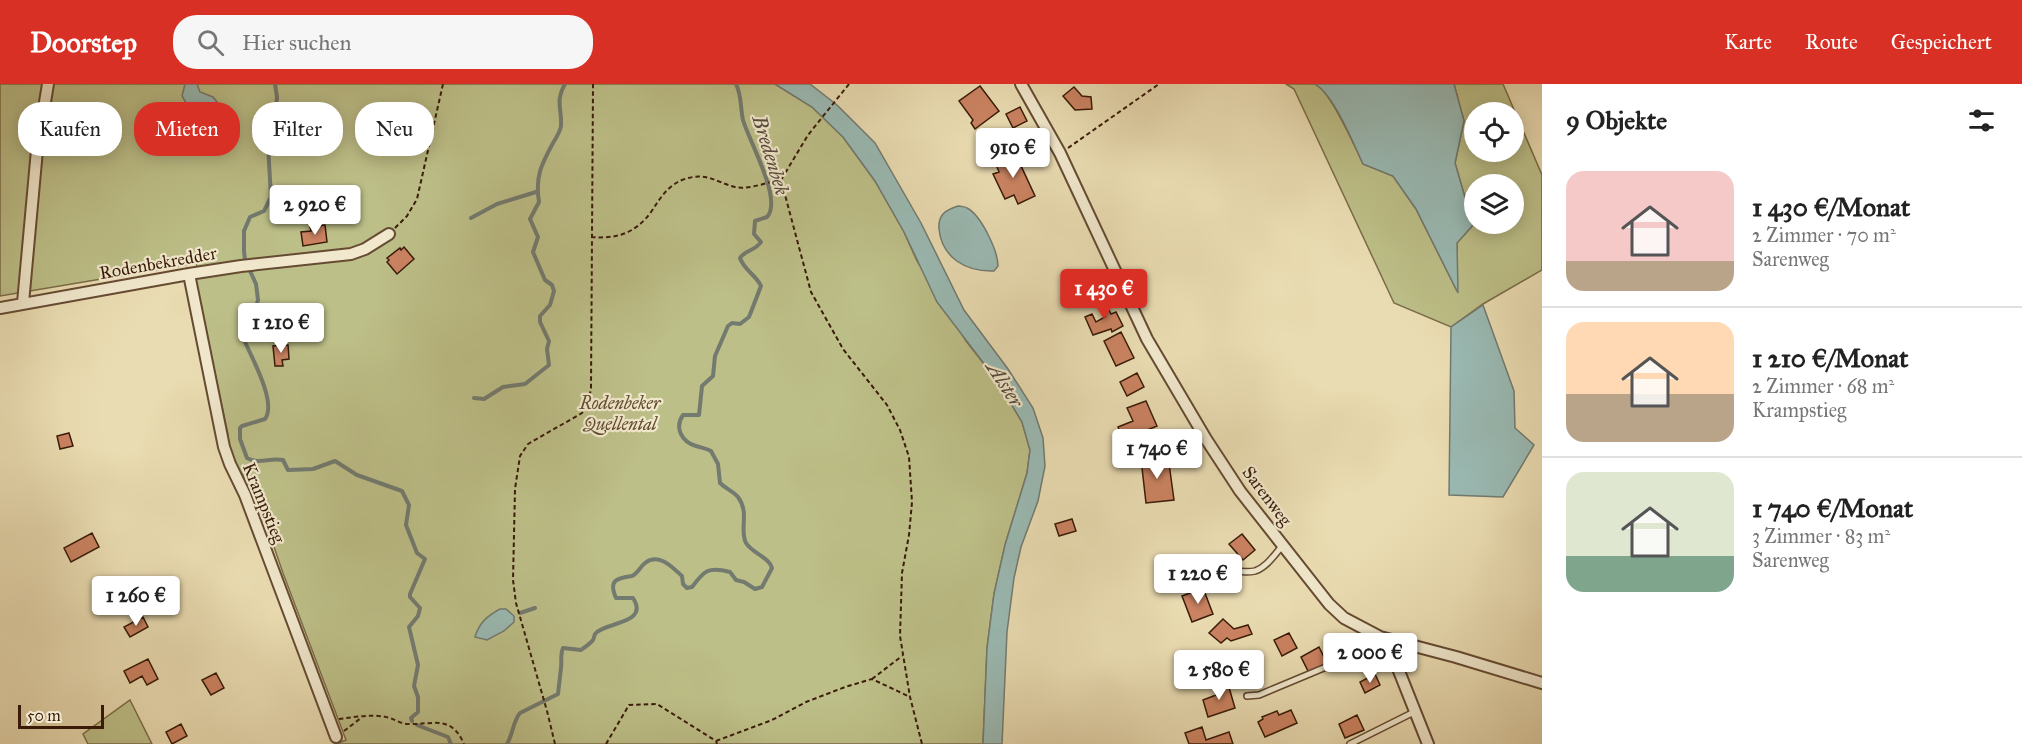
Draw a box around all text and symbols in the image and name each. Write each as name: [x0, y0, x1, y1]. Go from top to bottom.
search box: [173, 15, 593, 69]
text: Doorstep: [30, 25, 137, 60]
icon: search: [194, 26, 227, 59]
text: Hier suchen: [242, 29, 351, 56]
text: Karte: [1724, 29, 1772, 55]
text: Route: [1805, 29, 1858, 55]
text: Gespeichert: [1891, 29, 1992, 55]
chip: Kaufen: [18, 102, 122, 156]
chip: Mieten: [134, 102, 240, 156]
chip: Filter: [252, 102, 343, 156]
chip: Neu: [355, 102, 434, 156]
map controls: [1464, 102, 1524, 234]
button: locate: [1464, 102, 1524, 162]
text: 9 Objekte: [1566, 104, 1667, 136]
icon: filters: [1965, 104, 1998, 137]
water label: Bredenbek: [747, 111, 795, 198]
pin: 910 €: [971, 128, 1055, 179]
text: 910 €: [990, 135, 1036, 159]
button: layers: [1464, 174, 1524, 234]
pin: 2 920 €: [260, 185, 370, 236]
text: 1 430 €/Monat: [1752, 191, 1910, 223]
text: 2 920 €: [284, 192, 346, 216]
icon: home: [1614, 195, 1686, 267]
text: 2 Zimmer · 70 m²: [1752, 223, 1896, 247]
street label: Rodenbekredder: [98, 242, 219, 284]
text: Sarenweg: [1752, 247, 1829, 271]
pin: 1 430 €: [1049, 269, 1159, 320]
text: 1 430 €: [1074, 276, 1134, 300]
pin: 1 210 €: [226, 303, 336, 354]
text: 1 210 €: [252, 310, 310, 334]
text: 1 210 €/Monat: [1752, 342, 1908, 374]
icon: home: [1614, 346, 1686, 418]
water label: Alster: [980, 355, 1030, 413]
text: 2 Zimmer · 68 m²: [1752, 374, 1894, 398]
park label: Rodenbeker Quellental: [578, 392, 662, 435]
text: Krampstieg: [1752, 398, 1846, 422]
pin: 1 740 €: [1102, 429, 1212, 480]
text: 1 740 €: [1126, 436, 1188, 460]
street label: Krampstieg: [237, 459, 290, 547]
street label: Sarenweg: [1237, 462, 1297, 531]
text: 1 740 €/Monat: [1752, 492, 1913, 524]
icon: home: [1614, 496, 1686, 568]
text: 3 Zimmer · 83 m²: [1752, 524, 1890, 548]
text: Sarenweg: [1752, 548, 1829, 572]
pin: 1 220 €: [1143, 554, 1253, 605]
text: 1 220 €: [1168, 561, 1228, 585]
pin: 1 260 €: [81, 576, 191, 627]
text: 1 260 €: [106, 583, 166, 607]
pin: 2 000 €: [1315, 633, 1425, 684]
text: 2 000 €: [1337, 640, 1403, 664]
pin: 2 580 €: [1164, 650, 1274, 701]
text: 2 580 €: [1188, 657, 1250, 681]
scale bar: [18, 702, 104, 730]
text: 50 m: [27, 706, 61, 725]

